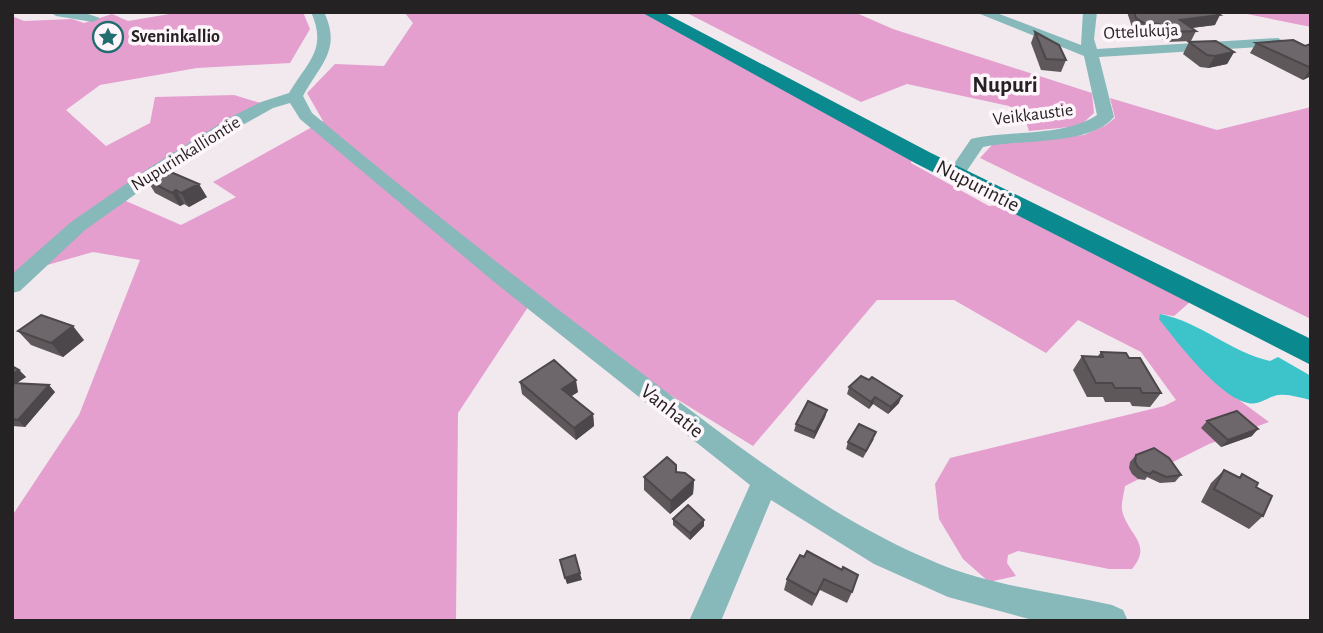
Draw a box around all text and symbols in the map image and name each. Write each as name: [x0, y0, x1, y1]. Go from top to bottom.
place icon: Sveninkallio: [91, 20, 125, 54]
street label: Ottelukuja: [1103, 21, 1179, 43]
place label: Sveninkallio: [131, 28, 220, 46]
district label: Nupuri: [972, 74, 1038, 97]
street label: Veikkaustie: [992, 101, 1074, 129]
street label: Nupurinkalliontie: [128, 113, 244, 195]
street label: Nupurintie: [933, 156, 1023, 216]
street label: Vanhatie: [637, 380, 707, 442]

